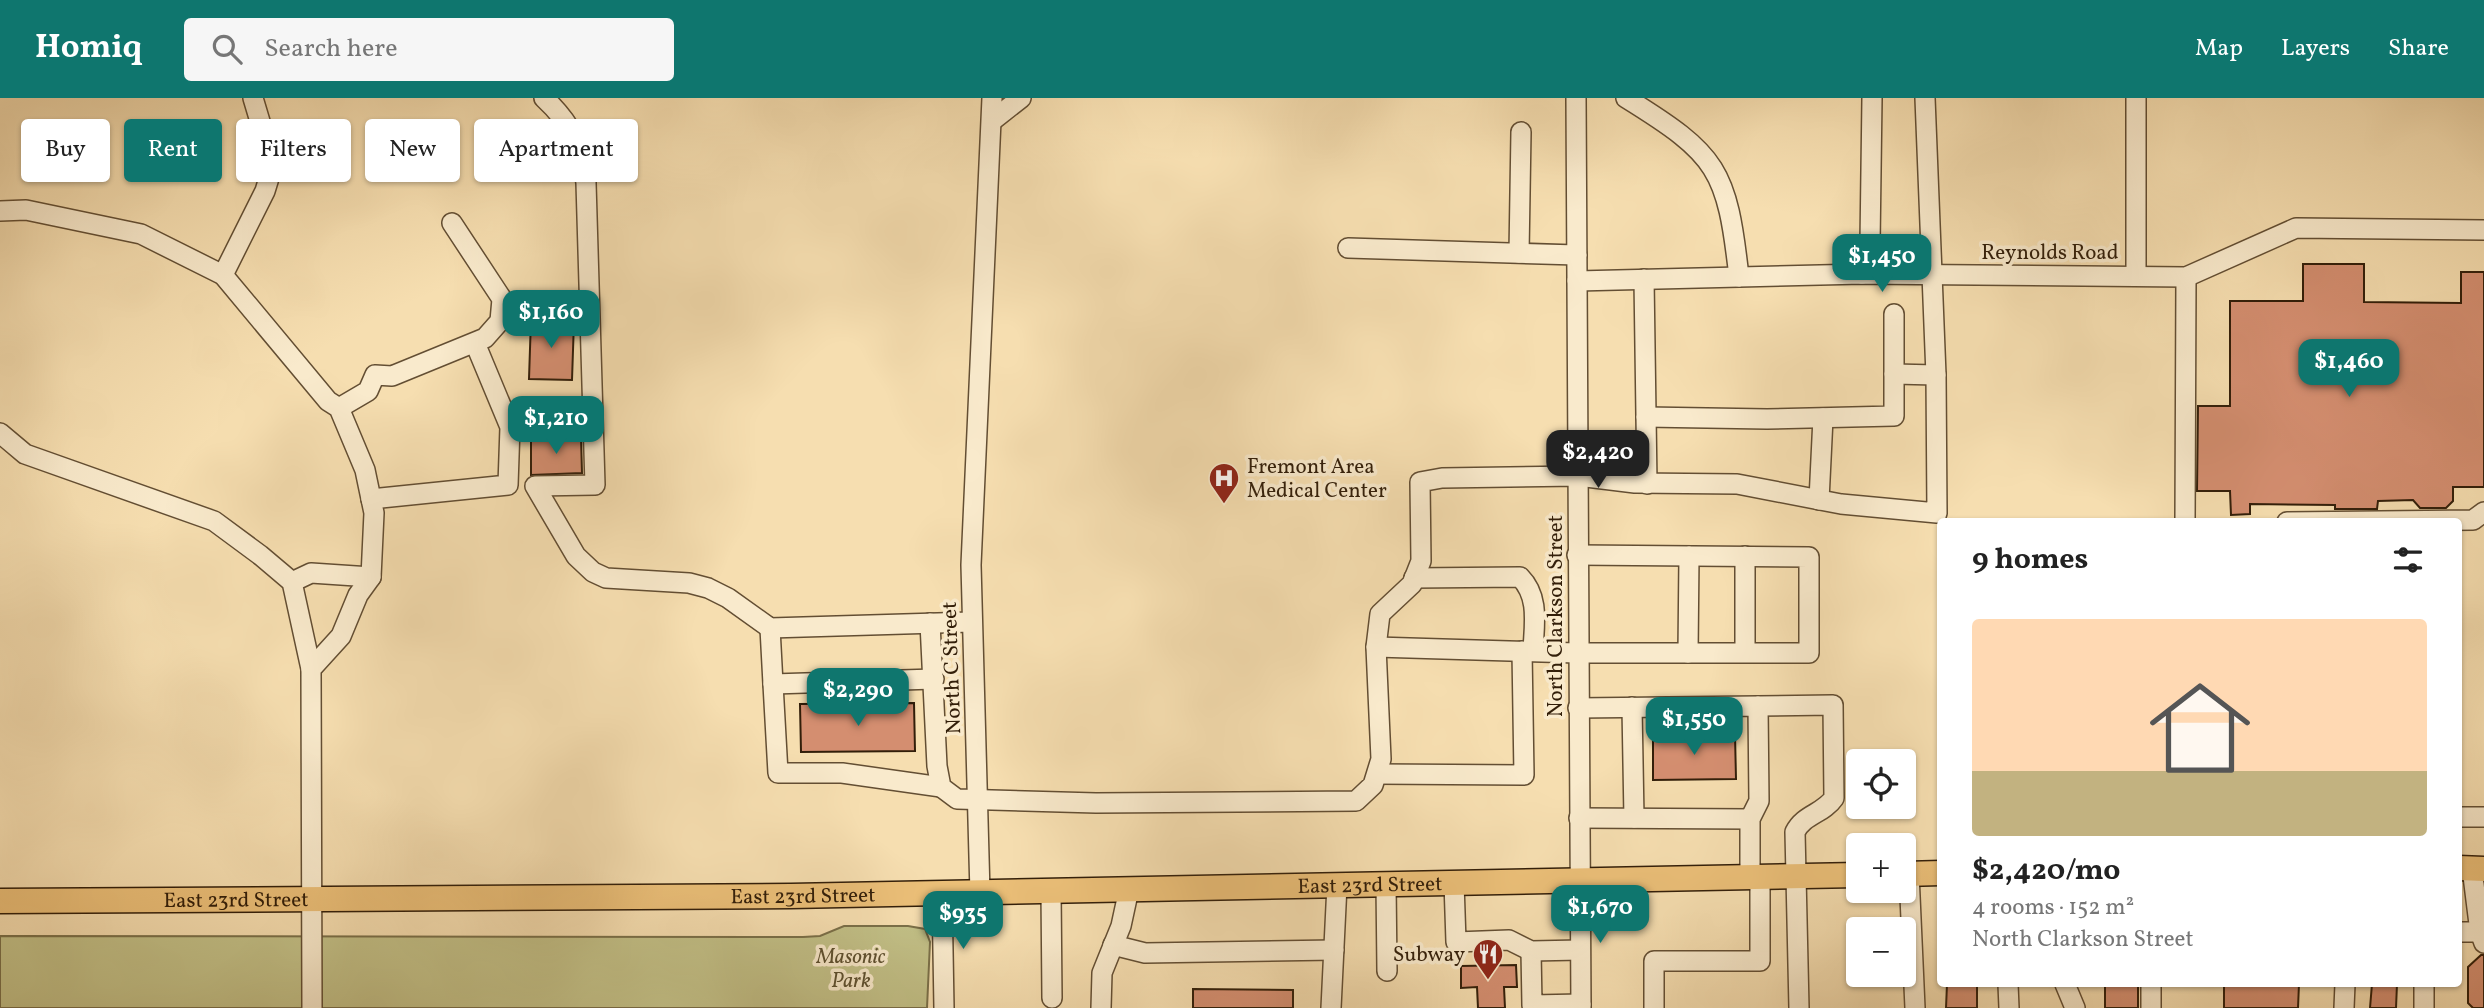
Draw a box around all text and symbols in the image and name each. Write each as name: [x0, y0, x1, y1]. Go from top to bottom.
search box: [184, 18, 674, 81]
text: Homiq: [35, 26, 142, 72]
icon: search: [208, 30, 246, 68]
text: Search here: [264, 31, 397, 67]
text: Map: [2195, 32, 2243, 66]
text: Layers: [2281, 32, 2350, 66]
text: Share: [2388, 32, 2449, 66]
chip: Buy: [21, 119, 110, 182]
chip: Rent: [124, 119, 222, 182]
chip: Filters: [236, 119, 351, 182]
chip: New: [365, 119, 460, 182]
chip: Apartment: [474, 119, 638, 182]
pin: $1,450: [1825, 234, 1939, 294]
street label: Reynolds Road: [1981, 239, 2119, 268]
text: $1,450: [1848, 241, 1916, 273]
pin: $1,160: [494, 290, 608, 350]
text: $1,160: [519, 297, 583, 329]
pin: $1,460: [2292, 340, 2406, 399]
text: $1,460: [2314, 346, 2384, 378]
pin: $1,210: [499, 396, 613, 456]
text: $1,210: [524, 403, 588, 435]
pin: $2,420: [1541, 430, 1655, 490]
text: $2,420: [1562, 437, 1634, 469]
place label: Fremont Area Medical Center: [1247, 453, 1387, 506]
hospital icon: Fremont Area Medical Center: [1207, 461, 1241, 505]
street label: North Clarkson Street: [1542, 515, 1571, 717]
text: 9 homes: [1972, 539, 2088, 581]
icon: filters: [2389, 541, 2427, 579]
street label: North C Street: [936, 601, 969, 735]
icon: home: [2137, 665, 2263, 791]
pin: $2,290: [801, 668, 915, 728]
text: $2,290: [823, 675, 893, 707]
pin: $1,550: [1637, 698, 1751, 757]
text: $1,550: [1662, 704, 1726, 736]
map controls: [1846, 749, 1916, 987]
button: locate: [1846, 749, 1916, 819]
button: +: [1846, 833, 1916, 903]
text: $2,420/mo: [1972, 850, 2121, 892]
street label: East 23rd Street: [1297, 870, 1443, 902]
street label: East 23rd Street: [730, 881, 876, 912]
street label: East 23rd Street: [163, 886, 309, 916]
pin: $1,670: [1543, 886, 1657, 945]
pin: $935: [922, 892, 1004, 951]
text: $1,670: [1567, 892, 1633, 924]
text: 4 rooms · 152 m²: [1972, 892, 2134, 924]
text: $935: [939, 898, 987, 930]
button: −: [1846, 917, 1916, 987]
text: North Clarkson Street: [1972, 924, 2194, 956]
restaurant icon: Subway: [1471, 937, 1505, 981]
place label: Subway: [1393, 941, 1466, 970]
park label: Masonic Park: [816, 943, 886, 996]

